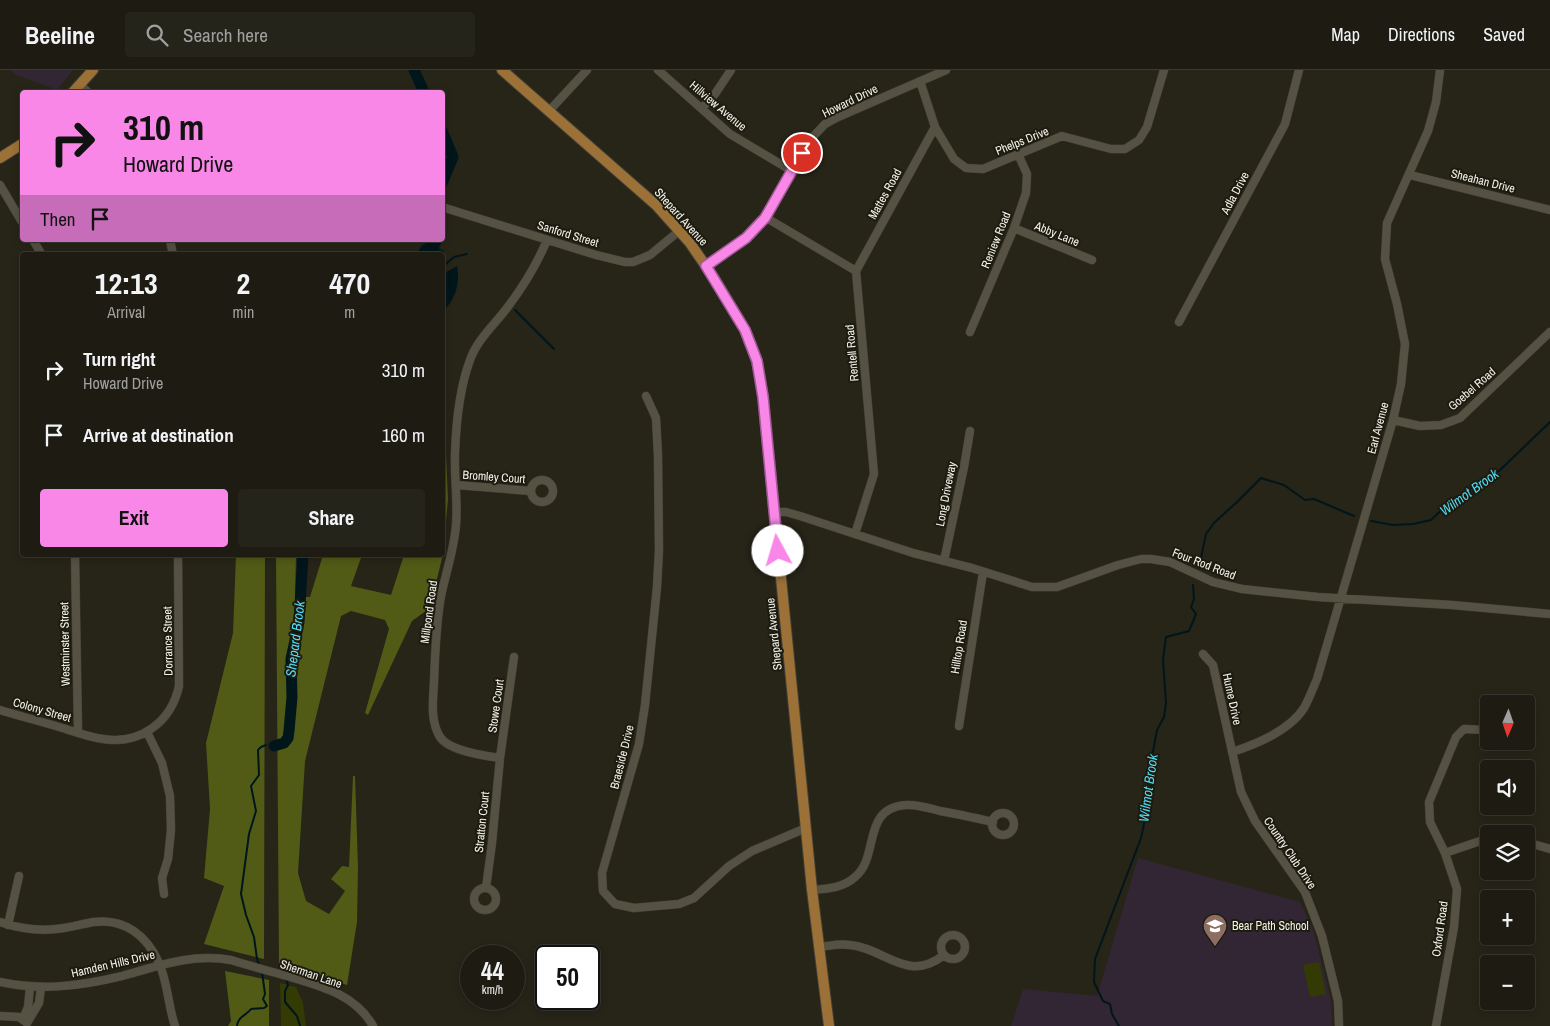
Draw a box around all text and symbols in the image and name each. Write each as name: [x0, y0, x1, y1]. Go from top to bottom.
search box: [125, 12, 475, 57]
text: Beeline: [25, 19, 95, 51]
icon: search: [143, 21, 171, 49]
text: Search here: [183, 22, 268, 48]
text: Map: [1331, 22, 1360, 47]
text: Directions: [1388, 22, 1455, 47]
text: Saved: [1483, 22, 1525, 47]
street label: Hillview Avenue: [686, 77, 750, 135]
street label: Howard Drive: [819, 81, 881, 121]
text: 310 m: [123, 104, 204, 151]
icon: right: [40, 110, 105, 175]
street label: Phelps Drive: [993, 123, 1051, 159]
pin: [781, 132, 823, 174]
icon: arrive: [788, 139, 816, 167]
text: Howard Drive: [123, 149, 233, 179]
street label: Sheahan Drive: [1449, 165, 1517, 197]
street label: Mattes Road: [864, 166, 906, 222]
street label: Adla Drive: [1217, 169, 1253, 218]
street label: Shepard Avenue: [651, 185, 711, 249]
icon: arrive: [86, 205, 114, 233]
text: Then: [40, 206, 76, 232]
street label: Reniew Road: [977, 209, 1015, 271]
street label: Sanford Street: [535, 217, 601, 251]
street label: Abby Lane: [1031, 217, 1082, 250]
text: 12:13: [95, 263, 158, 303]
text: 2: [237, 263, 250, 303]
text: 470: [329, 263, 370, 303]
text: Arrival: [107, 301, 145, 323]
text: min: [232, 301, 254, 323]
text: m: [344, 301, 355, 323]
street label: Rentell Road: [842, 324, 862, 382]
text: Turn right: [83, 346, 155, 372]
icon: right: [40, 356, 68, 384]
text: 310 m: [382, 357, 425, 383]
street label: Goebel Road: [1445, 364, 1499, 414]
text: Howard Drive: [83, 372, 163, 394]
street label: Earl Avenue: [1363, 400, 1393, 456]
icon: arrive: [40, 421, 68, 449]
text: Arrive at destination: [83, 422, 234, 448]
text: 160 m: [382, 422, 425, 448]
street label: Long Driveway: [932, 460, 960, 528]
water label: Wilmot Brook: [1436, 464, 1503, 519]
street label: Bromley Court: [462, 467, 526, 487]
button: Exit: [40, 489, 228, 547]
button: Share: [238, 489, 425, 547]
position arrow: [751, 524, 803, 576]
street label: Four Rod Road: [1170, 545, 1238, 583]
street label: Millpond Road: [417, 579, 441, 645]
street label: Shepard Avenue: [762, 597, 786, 671]
water label: Shepard Brook: [281, 599, 309, 678]
street label: Westminster Street: [56, 602, 74, 686]
street label: Dorrance Street: [159, 606, 177, 676]
street label: Hilltop Road: [947, 619, 971, 675]
street label: Hume Drive: [1219, 672, 1245, 726]
street label: Stowe Court: [484, 678, 508, 734]
street label: Colony Street: [11, 694, 73, 726]
north arrow: [1480, 695, 1535, 750]
map controls: [1480, 695, 1535, 1010]
street label: Braeside Drive: [606, 723, 638, 791]
water label: Wilmot Brook: [1134, 752, 1162, 823]
button: sound: [1480, 760, 1535, 815]
street label: Stratton Court: [471, 790, 493, 853]
street label: Country Club Drive: [1260, 814, 1320, 892]
button: layers: [1480, 825, 1535, 880]
button: +: [1480, 890, 1535, 945]
street label: Oxford Road: [1428, 900, 1452, 958]
school or university icon: Bear Path School: [1202, 913, 1228, 947]
place label: Bear Path School: [1232, 918, 1309, 934]
speed limit sign: 50: [535, 945, 600, 1010]
street label: Hamden Hills Drive: [70, 947, 156, 981]
text: 44: [481, 954, 504, 988]
button: −: [1480, 955, 1535, 1010]
street label: Sherman Lane: [278, 956, 344, 992]
text: km/h: [482, 982, 503, 998]

